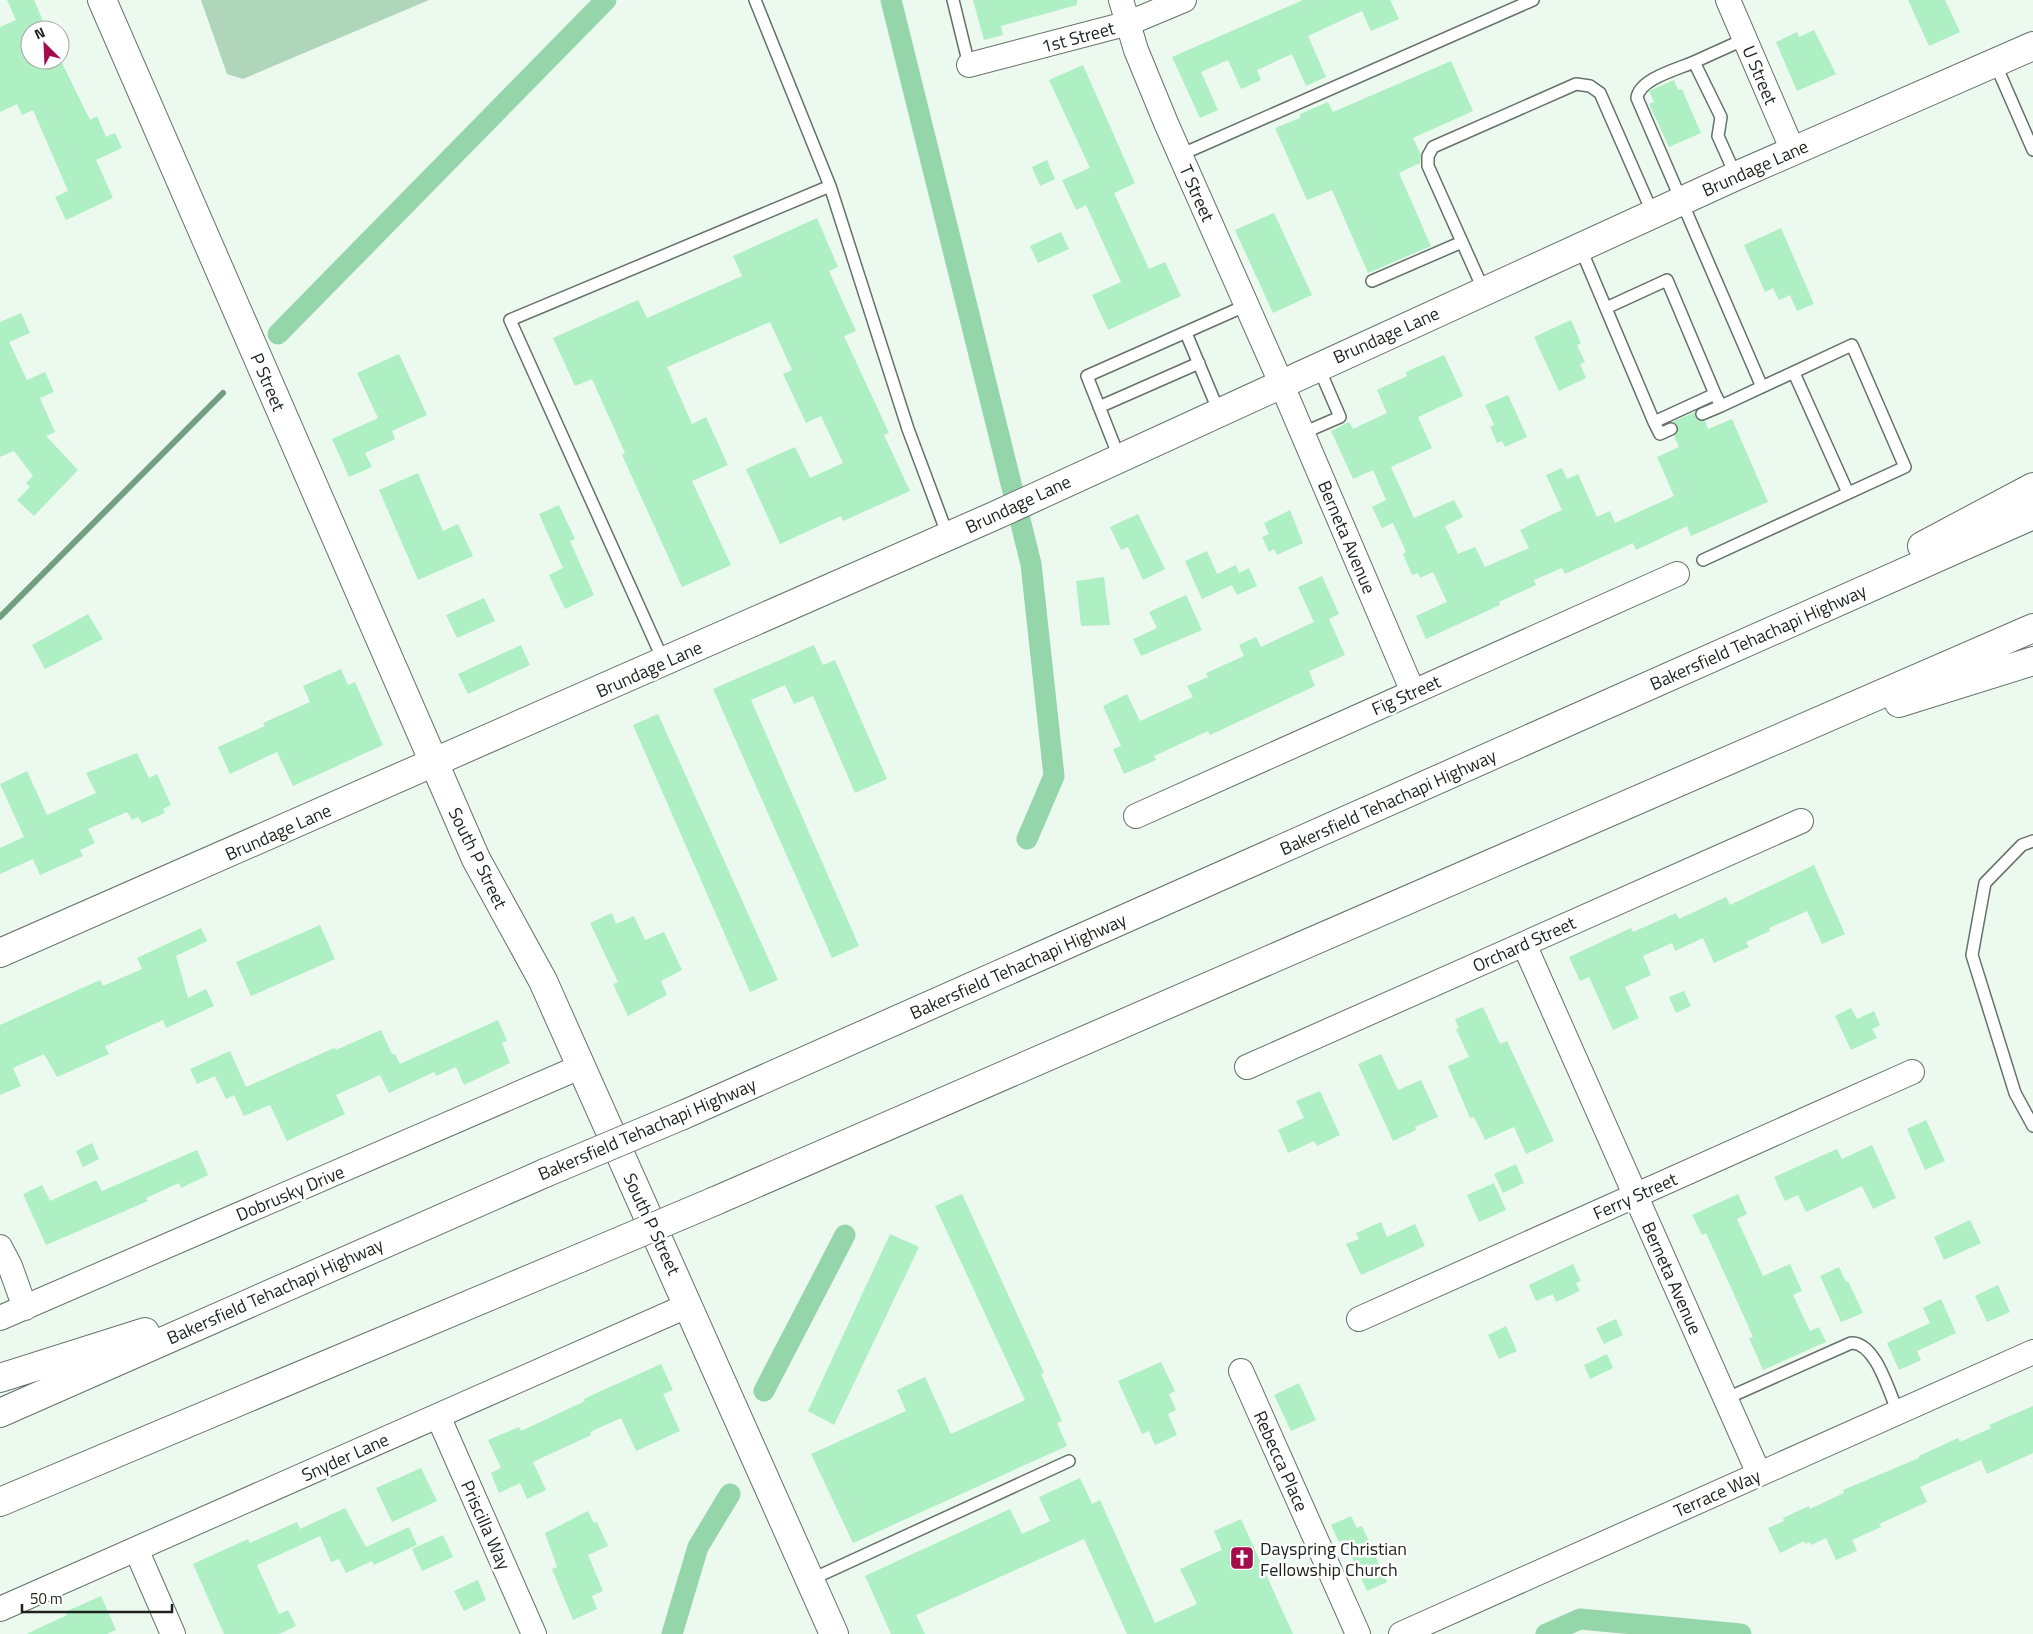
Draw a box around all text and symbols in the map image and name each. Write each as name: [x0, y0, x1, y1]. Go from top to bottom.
street label: 1st Street: [1038, 14, 1118, 60]
north arrow: [20, 20, 70, 70]
text: N: [31, 21, 48, 44]
street label: U Street: [1735, 41, 1785, 109]
street label: Brundage Lane: [1698, 133, 1812, 203]
street label: T Street: [1172, 160, 1222, 226]
street label: Brundage Lane: [1329, 300, 1443, 370]
street label: P Street: [244, 349, 293, 416]
street label: Brundage Lane: [961, 468, 1075, 540]
street label: Berneta Avenue: [1311, 476, 1383, 598]
street label: Bakersfield Tehachapi Highway: [1645, 577, 1871, 697]
street label: Brundage Lane: [592, 634, 706, 704]
street label: Fig Street: [1367, 668, 1445, 722]
street label: Bakersfield Tehachapi Highway: [1275, 742, 1501, 862]
street label: Brundage Lane: [221, 797, 335, 867]
street label: South P Street: [442, 803, 514, 914]
street label: Bakersfield Tehachapi Highway: [905, 906, 1131, 1026]
street label: Orchard Street: [1468, 909, 1581, 979]
street label: Bakersfield Tehachapi Highway: [534, 1071, 760, 1187]
street label: Dobrusky Drive: [232, 1158, 348, 1228]
street label: Ferry Street: [1589, 1165, 1682, 1227]
street label: South P Street: [617, 1169, 688, 1280]
street label: Berneta Avenue: [1635, 1217, 1709, 1339]
street label: Bakersfield Tehachapi Highway: [162, 1231, 388, 1351]
street label: Rebecca Place: [1247, 1406, 1315, 1516]
street label: Snyder Lane: [297, 1426, 393, 1488]
street label: Terrace Way: [1669, 1462, 1765, 1524]
street label: Priscilla Way: [454, 1476, 518, 1574]
place label: Dayspring Christian Fellowship Church: [1260, 1535, 1407, 1583]
church icon: Dayspring Christian Fellowship Church: [1229, 1545, 1255, 1571]
scale bar: [22, 1582, 172, 1614]
text: 50 m: [30, 1587, 63, 1610]

